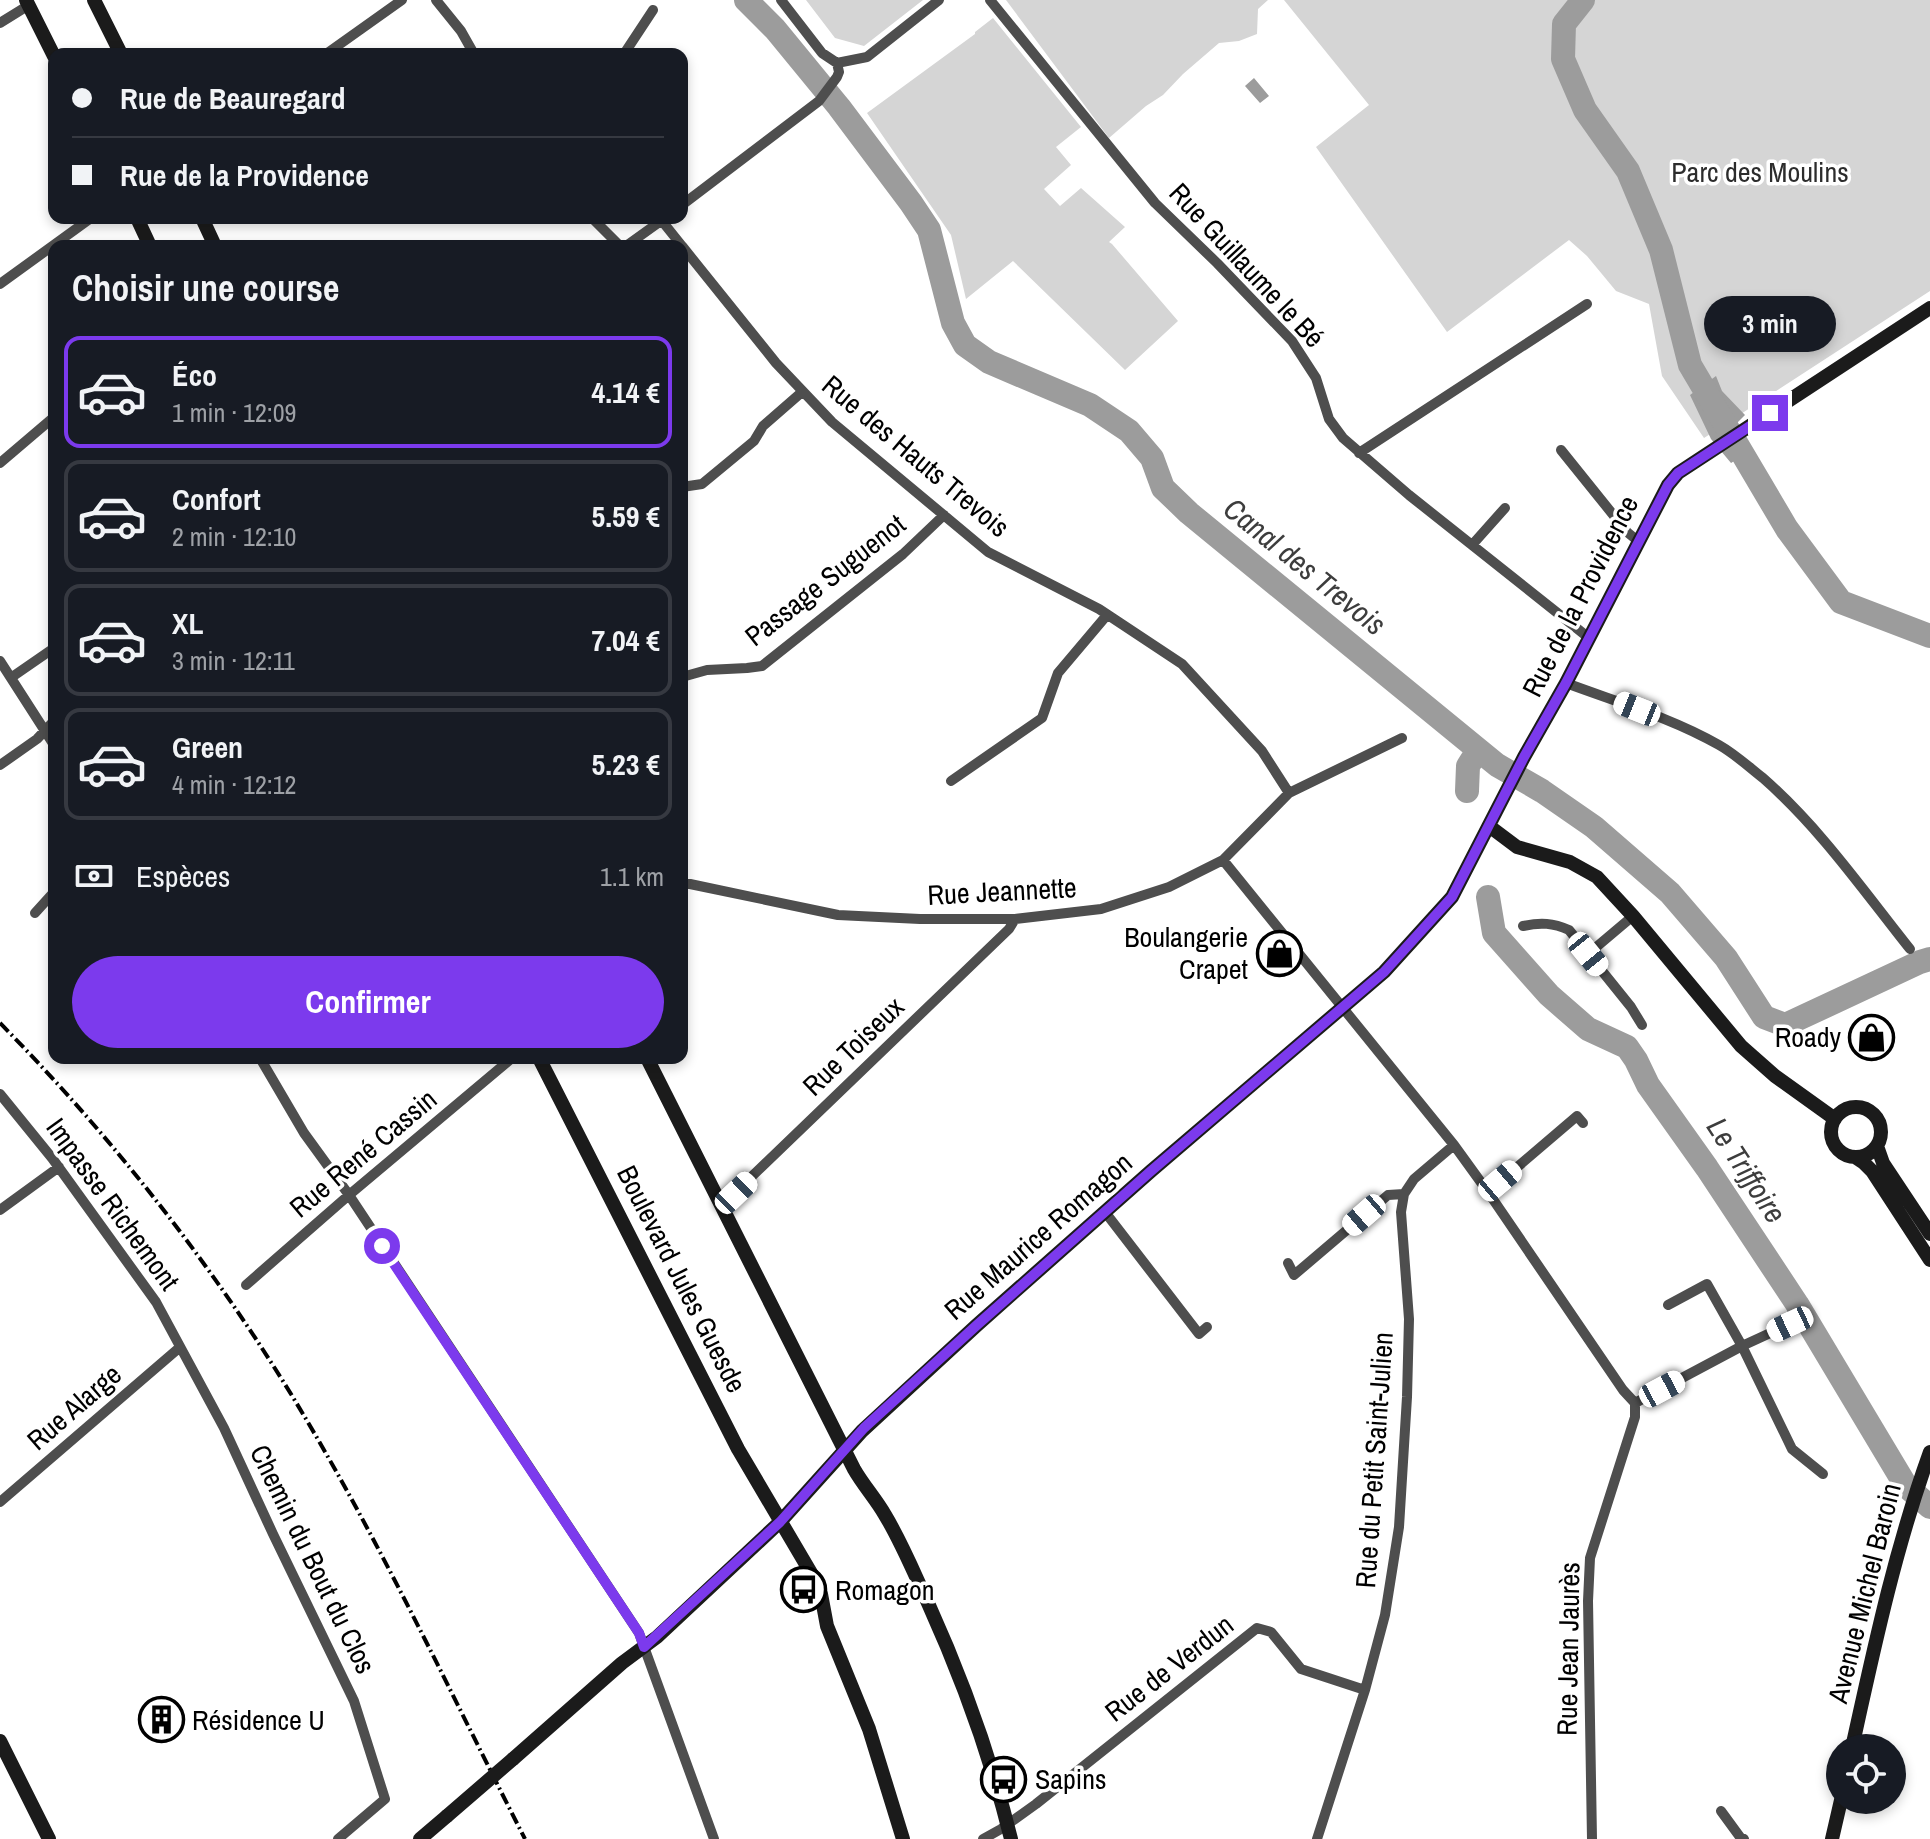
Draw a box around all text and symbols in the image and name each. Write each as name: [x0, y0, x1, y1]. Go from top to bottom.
text: Rue de Beauregard: [120, 78, 346, 118]
park label: Parc des Moulins: [1671, 153, 1849, 191]
text: Rue de la Providence: [120, 155, 369, 195]
street label: Rue Guillaume le Bé: [1161, 175, 1333, 355]
text: Choisir une course: [72, 264, 339, 312]
callout: 3 min: [1704, 297, 1836, 353]
text: 3 min: [1742, 306, 1798, 341]
text: Éco: [172, 355, 217, 395]
icon: car: [76, 356, 148, 428]
street label: Rue des Hauts Trevois: [814, 366, 1018, 546]
text: 4.14 €: [592, 372, 660, 412]
text: 1 min · 12:09: [172, 395, 296, 430]
route end: [1752, 395, 1788, 431]
text: Confort: [172, 479, 261, 519]
icon: car: [76, 480, 148, 552]
water label: Canal des Trevois: [1215, 488, 1395, 644]
street label: Rue de la Providence: [1513, 489, 1647, 703]
text: 5.59 €: [592, 496, 660, 536]
street label: Passage Suguenot: [737, 505, 913, 655]
text: 2 min · 12:10: [172, 519, 296, 554]
text: XL: [172, 603, 203, 643]
icon: car: [76, 604, 148, 676]
text: 7.04 €: [592, 620, 660, 660]
text: 3 min · 12:11: [172, 643, 295, 678]
car: [1610, 689, 1664, 729]
text: Green: [172, 727, 243, 767]
icon: car: [76, 728, 148, 800]
text: 5.23 €: [592, 744, 660, 784]
text: 4 min · 12:12: [172, 767, 296, 802]
icon: cash: [72, 854, 116, 898]
text: Espèces: [136, 856, 230, 896]
text: 1.1 km: [600, 859, 664, 894]
street label: Rue Jeannette: [926, 868, 1078, 914]
place label: Boulangerie Crapet: [1124, 918, 1248, 988]
car: [1564, 928, 1612, 980]
shop icon: Boulangerie Crapet: [1255, 929, 1303, 977]
button: Confirmer: [72, 956, 664, 1048]
street label: Rue Toiseux: [794, 988, 912, 1104]
shop icon: Roady: [1848, 1013, 1896, 1061]
place label: Roady: [1775, 1018, 1842, 1056]
street label: Rue René Cassin: [281, 1080, 445, 1226]
street label: Impasse Richemont: [38, 1110, 188, 1298]
water label: Le Triffoire: [1698, 1110, 1796, 1230]
street label: Rue Maurice Romagon: [936, 1144, 1140, 1328]
car: [1474, 1156, 1526, 1206]
street label: Boulevard Jules Guesde: [608, 1159, 756, 1399]
car: [710, 1168, 762, 1218]
car: [1338, 1190, 1390, 1240]
route start: [364, 1228, 400, 1264]
car: [1763, 1303, 1817, 1345]
street label: Rue du Petit Saint-Julien: [1346, 1331, 1402, 1589]
street label: Rue Alarge: [19, 1355, 129, 1459]
car: [1635, 1367, 1689, 1411]
street label: Chemin du Bout du Clos: [241, 1438, 385, 1680]
street label: Avenue Michel Baroin: [1818, 1479, 1910, 1708]
street label: Rue Jean Jaurès: [1547, 1562, 1589, 1736]
bus stop icon: Romagon: [780, 1566, 828, 1614]
place label: Romagon: [835, 1571, 935, 1609]
street label: Rue de Verdun: [1097, 1606, 1241, 1730]
building icon: Résidence U: [137, 1696, 185, 1744]
place label: Résidence U: [192, 1701, 325, 1739]
map controls: [1826, 1734, 1906, 1814]
button: locate: [1826, 1734, 1906, 1814]
bus stop icon: Sapins: [980, 1755, 1028, 1803]
place label: Sapins: [1035, 1760, 1106, 1798]

